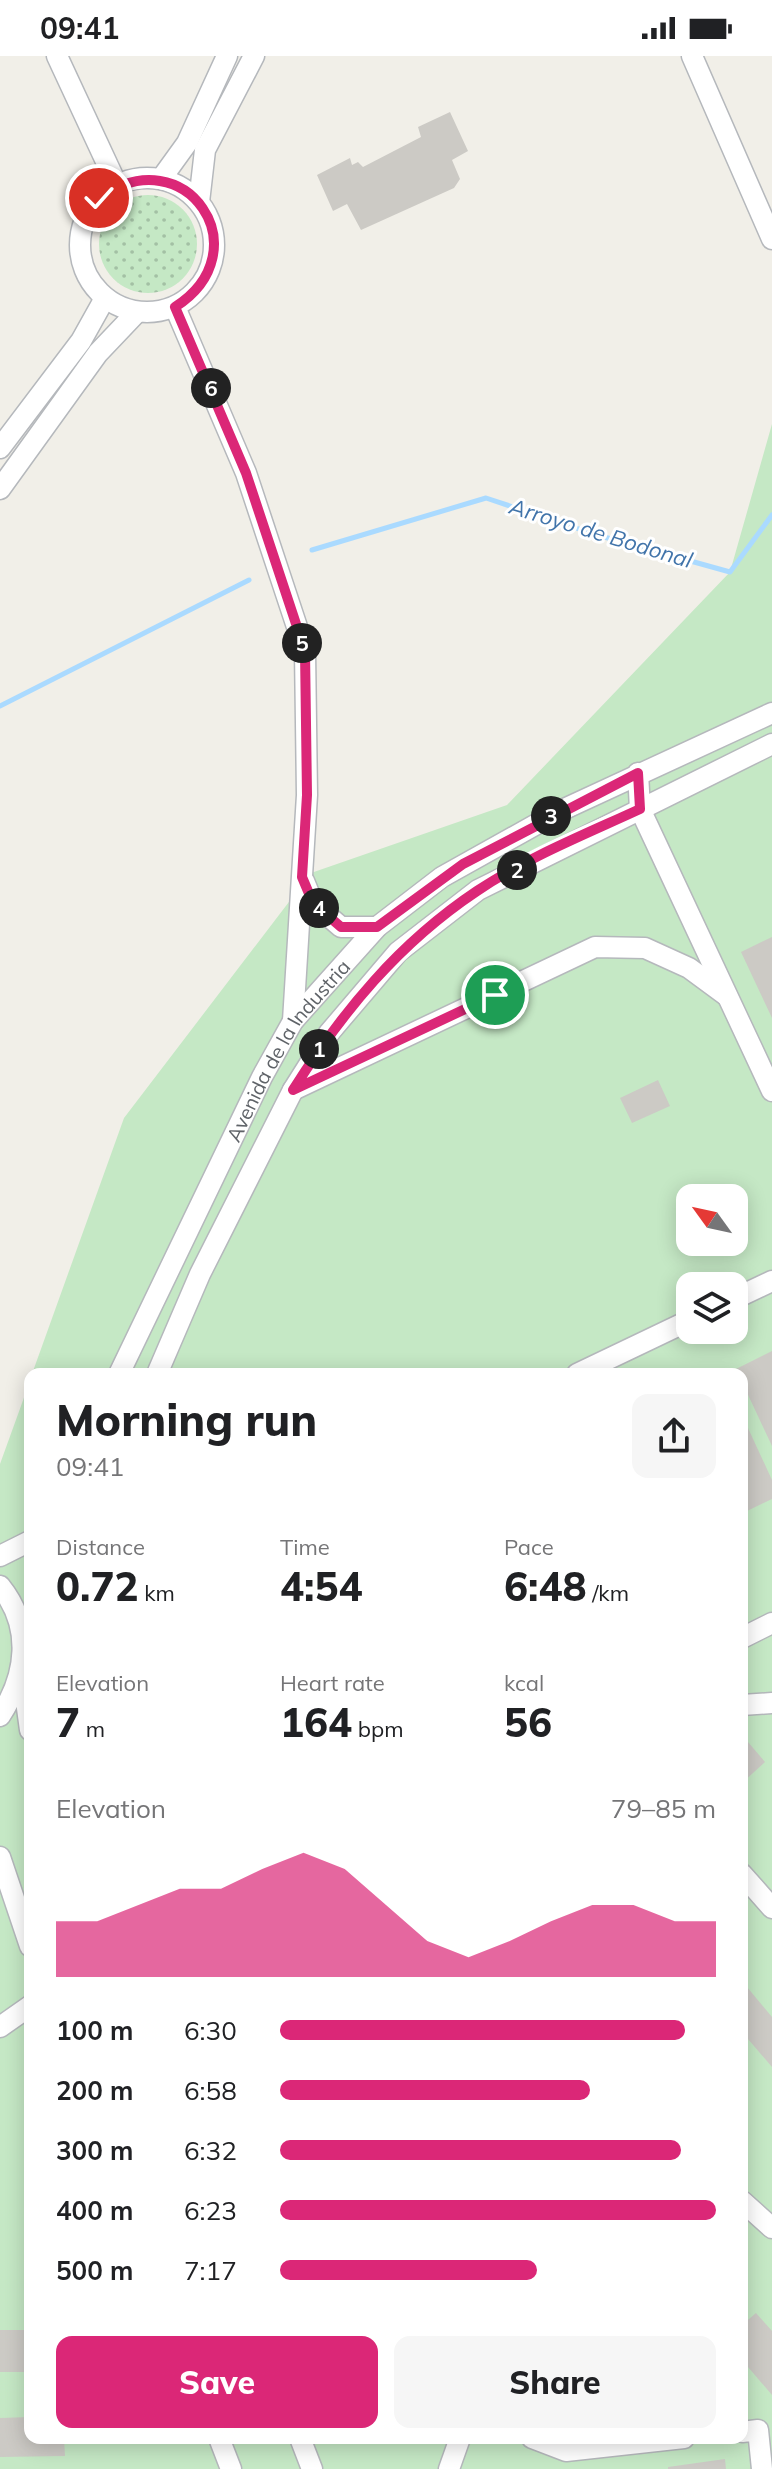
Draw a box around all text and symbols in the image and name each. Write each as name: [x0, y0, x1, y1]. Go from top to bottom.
text: 09:41: [40, 9, 119, 47]
pin: [65, 164, 133, 232]
icon: check: [77, 176, 121, 220]
pin: 6: [191, 368, 231, 408]
text: 6: [204, 374, 218, 402]
water label: Arroyo de Bodonal: [505, 492, 697, 574]
pin: 5: [282, 623, 322, 663]
text: 5: [295, 629, 309, 657]
pin: 3: [531, 796, 571, 836]
text: 3: [544, 802, 558, 830]
pin: 2: [497, 850, 537, 890]
text: 2: [510, 856, 524, 884]
pin: 4: [299, 888, 339, 928]
text: 4: [312, 894, 326, 922]
street label: Avenida de la Industria: [220, 954, 355, 1145]
pin: [461, 961, 529, 1029]
icon: arrive: [473, 973, 517, 1017]
pin: 1: [299, 1029, 339, 1069]
text: 1: [312, 1035, 326, 1063]
north arrow: [676, 1184, 748, 1256]
map controls: [676, 1184, 748, 1344]
button: layers: [676, 1272, 748, 1344]
text: Morning run: [56, 1392, 317, 1447]
button: share: [632, 1394, 716, 1478]
text: 09:41: [56, 1450, 124, 1483]
text: Distance: [56, 1533, 145, 1561]
text: Time: [280, 1533, 330, 1561]
text: Pace: [504, 1533, 554, 1561]
text: 0.72: [56, 1561, 138, 1611]
text: 4:54: [280, 1561, 362, 1611]
text: 6:48: [504, 1561, 586, 1611]
text: km: [138, 1579, 175, 1607]
text: /km: [586, 1579, 629, 1607]
text: Elevation: [56, 1669, 149, 1697]
text: Heart rate: [280, 1669, 385, 1697]
text: kcal: [504, 1669, 544, 1697]
text: 7: [56, 1697, 80, 1747]
text: 164: [280, 1697, 352, 1747]
text: 56: [504, 1697, 552, 1747]
text: m: [80, 1715, 105, 1743]
text: bpm: [352, 1715, 403, 1743]
text: Elevation: [56, 1792, 166, 1825]
text: 79–85 m: [611, 1792, 716, 1825]
text: 100 m: [56, 2014, 133, 2047]
text: 6:30: [184, 2014, 237, 2047]
text: 200 m: [56, 2074, 133, 2107]
text: 6:58: [184, 2074, 237, 2107]
text: 300 m: [56, 2134, 133, 2167]
text: 6:32: [184, 2134, 237, 2167]
text: 400 m: [56, 2194, 133, 2227]
text: 6:23: [184, 2194, 237, 2227]
text: 500 m: [56, 2254, 133, 2287]
text: 7:17: [184, 2254, 237, 2287]
button: Save: [56, 2336, 378, 2428]
button: Share: [394, 2336, 716, 2428]

